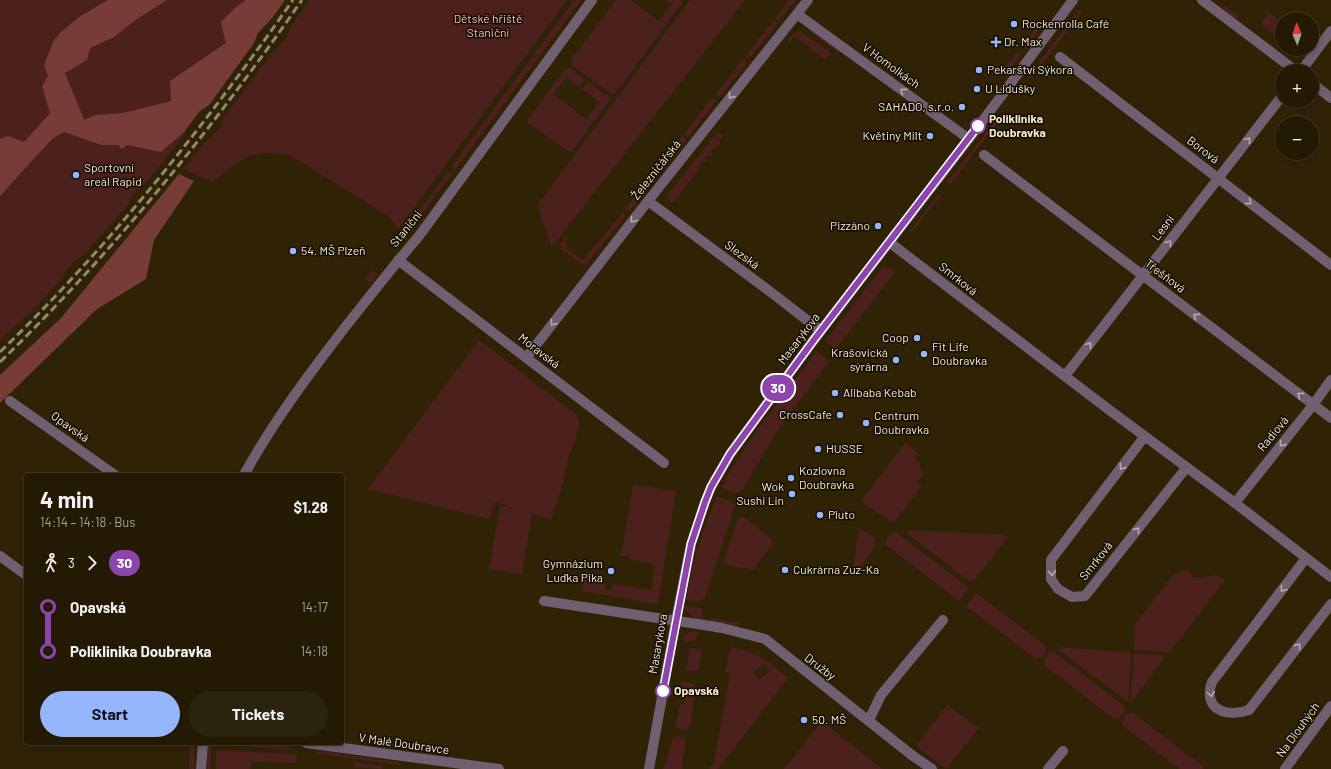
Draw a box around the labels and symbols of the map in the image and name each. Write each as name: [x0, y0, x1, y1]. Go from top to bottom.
park label: Dětské hřiště Staniční: [454, 11, 522, 39]
north arrow: [1275, 12, 1319, 56]
place label: Rockenrolla Café: [1022, 16, 1109, 30]
marker: Rockenrolla Café: [1009, 19, 1019, 29]
place label: Dr. Max: [1004, 34, 1042, 48]
marker: Dr. Max: [991, 37, 1001, 47]
street label: V Homolkách: [860, 40, 923, 91]
place label: Pekarštví Sýkora: [987, 62, 1073, 76]
marker: Pekarštví Sýkora: [974, 65, 984, 75]
place label: U Lidušky: [985, 81, 1036, 95]
marker: U Lidušky: [972, 84, 982, 94]
one-way arrow: [901, 89, 908, 96]
one-way arrow: [729, 92, 736, 99]
place label: SAHADO, s.r.o.: [878, 99, 954, 113]
marker: SAHADO, s.r.o.: [957, 102, 967, 112]
place label: Poliklinika Doubravka: [989, 111, 1046, 139]
marker: Poliklinika Doubravka: [970, 118, 986, 134]
place label: Květiny Milt: [863, 128, 922, 142]
marker: Květiny Milt: [925, 131, 935, 141]
street label: Borová: [1185, 133, 1222, 166]
street label: Železničářská: [628, 137, 683, 202]
one-way arrow: [1243, 137, 1250, 144]
place label: Sportovní areál Rapid: [84, 160, 142, 188]
marker: Sportovní areál Rapid: [71, 170, 81, 180]
one-way arrow: [1245, 197, 1252, 205]
street label: Staniční: [386, 207, 424, 249]
street label: Lesní: [1148, 212, 1176, 243]
one-way arrow: [631, 216, 638, 223]
place label: Pizzáno: [830, 218, 870, 232]
marker: Pizzáno: [873, 221, 883, 231]
street label: Slezská: [723, 237, 763, 271]
one-way arrow: [1164, 240, 1171, 247]
place label: 54. MŠ Plzeň: [301, 243, 366, 257]
marker: 54. MŠ Plzeň: [288, 246, 298, 256]
street label: Třešňová: [1143, 255, 1189, 295]
street label: Smrková: [937, 259, 981, 298]
street label: Masarykova: [774, 310, 822, 367]
one-way arrow: [1194, 314, 1201, 321]
one-way arrow: [551, 318, 558, 325]
street label: Moravská: [516, 330, 563, 371]
place label: Coop: [882, 330, 909, 344]
marker: Coop: [912, 333, 922, 343]
place label: Fit Life Doubravka: [932, 339, 987, 367]
one-way arrow: [1085, 343, 1092, 350]
place label: Krašovická sýrárna: [831, 345, 888, 373]
marker: Fit Life Doubravka: [919, 349, 929, 359]
marker: Krašovická sýrárna: [891, 355, 901, 365]
line badge: 30: [760, 375, 796, 401]
place label: Alibaba Kebab: [843, 385, 917, 399]
marker: Alibaba Kebab: [830, 388, 840, 398]
one-way arrow: [1297, 392, 1304, 400]
place label: CrossCafe: [779, 407, 832, 421]
street label: Opavská: [49, 408, 92, 444]
place label: Centrum Doubravka: [874, 408, 929, 436]
marker: CrossCafe: [835, 410, 845, 420]
street label: Radiová: [1254, 413, 1291, 454]
marker: Centrum Doubravka: [861, 418, 871, 428]
one-way arrow: [1279, 440, 1286, 447]
place label: HUSSE: [826, 441, 863, 455]
marker: HUSSE: [813, 444, 823, 454]
place label: Kozlovna Doubravka: [799, 463, 854, 491]
one-way arrow: [1120, 463, 1127, 470]
marker: Kozlovna Doubravka: [786, 473, 796, 483]
place label: Wok Sushi Lin: [737, 479, 784, 507]
marker: Wok Sushi Lin: [787, 489, 797, 499]
place label: Pluto: [828, 507, 855, 521]
marker: Pluto: [815, 510, 825, 520]
one-way arrow: [1132, 528, 1139, 535]
street label: Smrková: [1076, 538, 1115, 582]
place label: Gymnázium Luďka Pika: [543, 556, 603, 584]
place label: Cukrárna Zuz-Ka: [793, 562, 879, 576]
marker: Cukrárna Zuz-Ka: [780, 565, 790, 575]
marker: Gymnázium Luďka Pika: [606, 566, 616, 576]
one-way arrow: [1047, 570, 1056, 577]
one-way arrow: [1280, 584, 1287, 591]
street label: Masarykova: [645, 613, 669, 675]
one-way arrow: [1294, 643, 1301, 650]
street label: Družby: [802, 650, 839, 683]
marker: Opavská: [655, 683, 671, 699]
place label: Opavská: [674, 683, 719, 697]
one-way arrow: [1206, 691, 1215, 698]
street label: Na Dlouhých: [1273, 699, 1322, 759]
place label: 50. MŠ: [812, 712, 846, 726]
marker: 50. MŠ: [799, 715, 809, 725]
street label: V Malé Doubravce: [358, 730, 450, 756]

